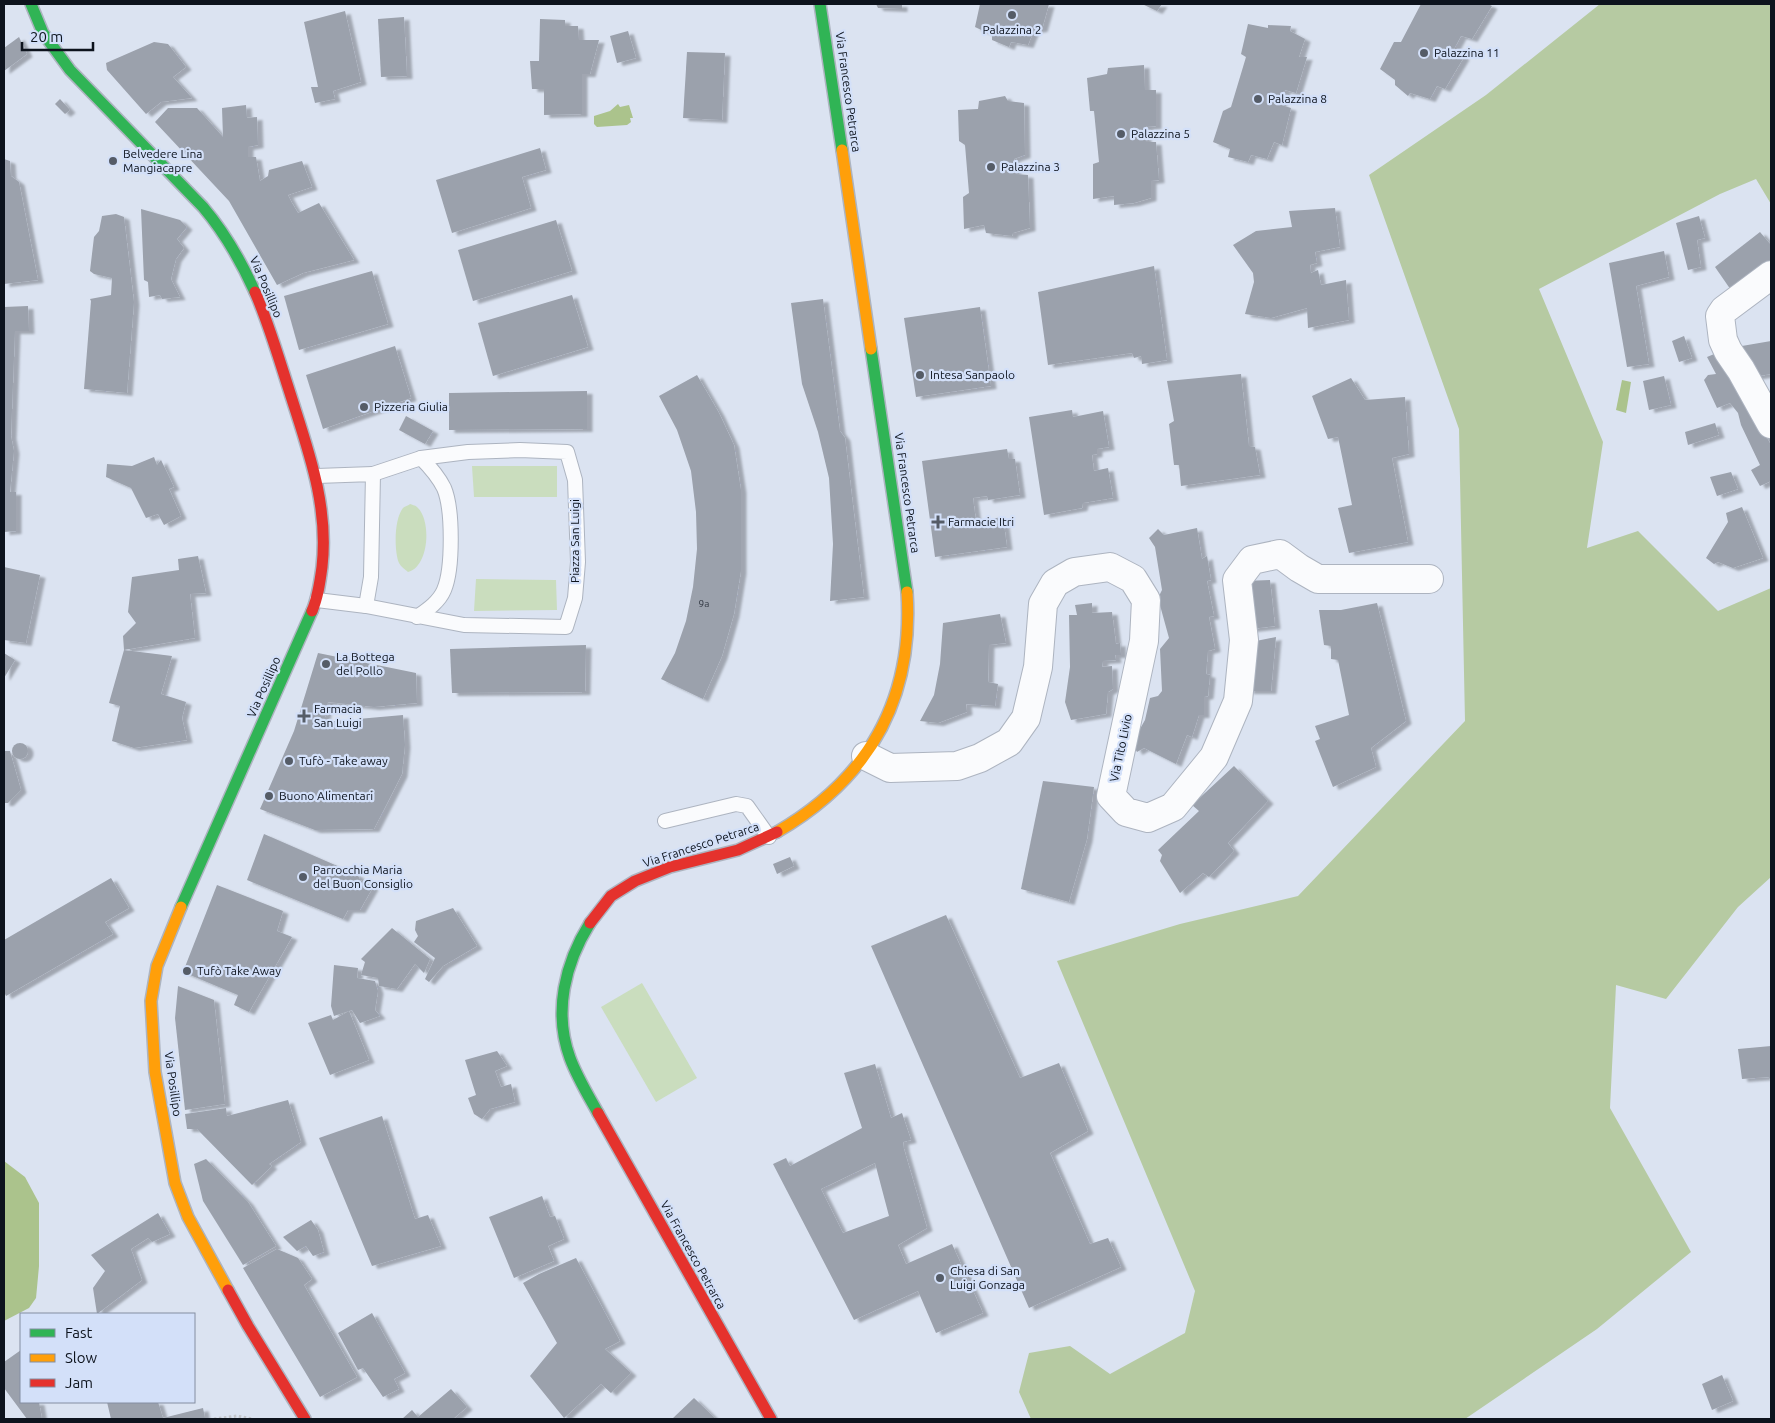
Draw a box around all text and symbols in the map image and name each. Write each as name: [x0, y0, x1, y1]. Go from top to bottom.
marker: Palazzina 2: [1006, 9, 1018, 21]
scale bar: [22, 20, 94, 52]
place label: Palazzina 2: [982, 23, 1042, 36]
text: 20 m: [30, 28, 63, 45]
street label: Via Francesco Petrarca: [834, 31, 863, 153]
place label: Palazzina 11: [1434, 46, 1500, 59]
marker: Palazzina 11: [1418, 47, 1430, 59]
place label: Palazzina 8: [1268, 92, 1327, 105]
marker: Palazzina 8: [1252, 93, 1264, 105]
place label: Palazzina 5: [1131, 127, 1190, 140]
marker: Palazzina 5: [1115, 128, 1127, 140]
place label: Belvedere Lina Mangiacapre: [123, 147, 202, 174]
marker: Belvedere Lina Mangiacapre: [107, 155, 119, 167]
place label: Palazzina 3: [1001, 160, 1060, 173]
marker: Palazzina 3: [985, 161, 997, 173]
street label: Via Posillipo: [248, 254, 285, 319]
place label: Intesa Sanpaolo: [930, 368, 1015, 381]
marker: Intesa Sanpaolo: [914, 369, 926, 381]
place label: Pizzeria Giulia: [374, 400, 448, 413]
marker: Pizzeria Giulia: [358, 401, 370, 413]
street label: Via Francesco Petrarca: [893, 432, 922, 554]
street label: Piazza San Luigi: [568, 499, 581, 583]
place label: Farmacie Itri: [948, 515, 1014, 528]
marker: Farmacie Itri: [932, 516, 944, 528]
house number: 9a: [699, 598, 709, 609]
place label: La Bottega del Pollo: [336, 650, 395, 677]
street label: Via Posillipo: [244, 654, 283, 719]
marker: La Bottega del Pollo: [320, 658, 332, 670]
place label: Farmacia San Luigi: [314, 702, 362, 729]
marker: Farmacia San Luigi: [298, 710, 310, 722]
street label: Via Tito Livio: [1107, 713, 1134, 783]
place label: Tufò - Take away: [299, 754, 388, 767]
marker: Tufò - Take away: [283, 755, 295, 767]
place label: Buono Alimentari: [279, 789, 373, 802]
marker: Buono Alimentari: [263, 790, 275, 802]
street label: Via Francesco Petrarca: [641, 820, 761, 869]
place label: Parrocchia Maria del Buon Consiglio: [313, 863, 413, 890]
marker: Parrocchia Maria del Buon Consiglio: [297, 871, 309, 883]
place label: Tufò Take Away: [197, 964, 281, 977]
marker: Tufò Take Away: [181, 965, 193, 977]
street label: Via Posillipo: [163, 1051, 184, 1117]
street label: Via Francesco Petrarca: [658, 1199, 729, 1311]
place label: Chiesa di San Luigi Gonzaga: [950, 1264, 1025, 1291]
marker: Chiesa di San Luigi Gonzaga: [934, 1272, 946, 1284]
legend: [20, 1313, 195, 1403]
text: Fast: [65, 1324, 93, 1341]
text: Slow: [65, 1349, 98, 1366]
text: Jam: [65, 1374, 93, 1391]

